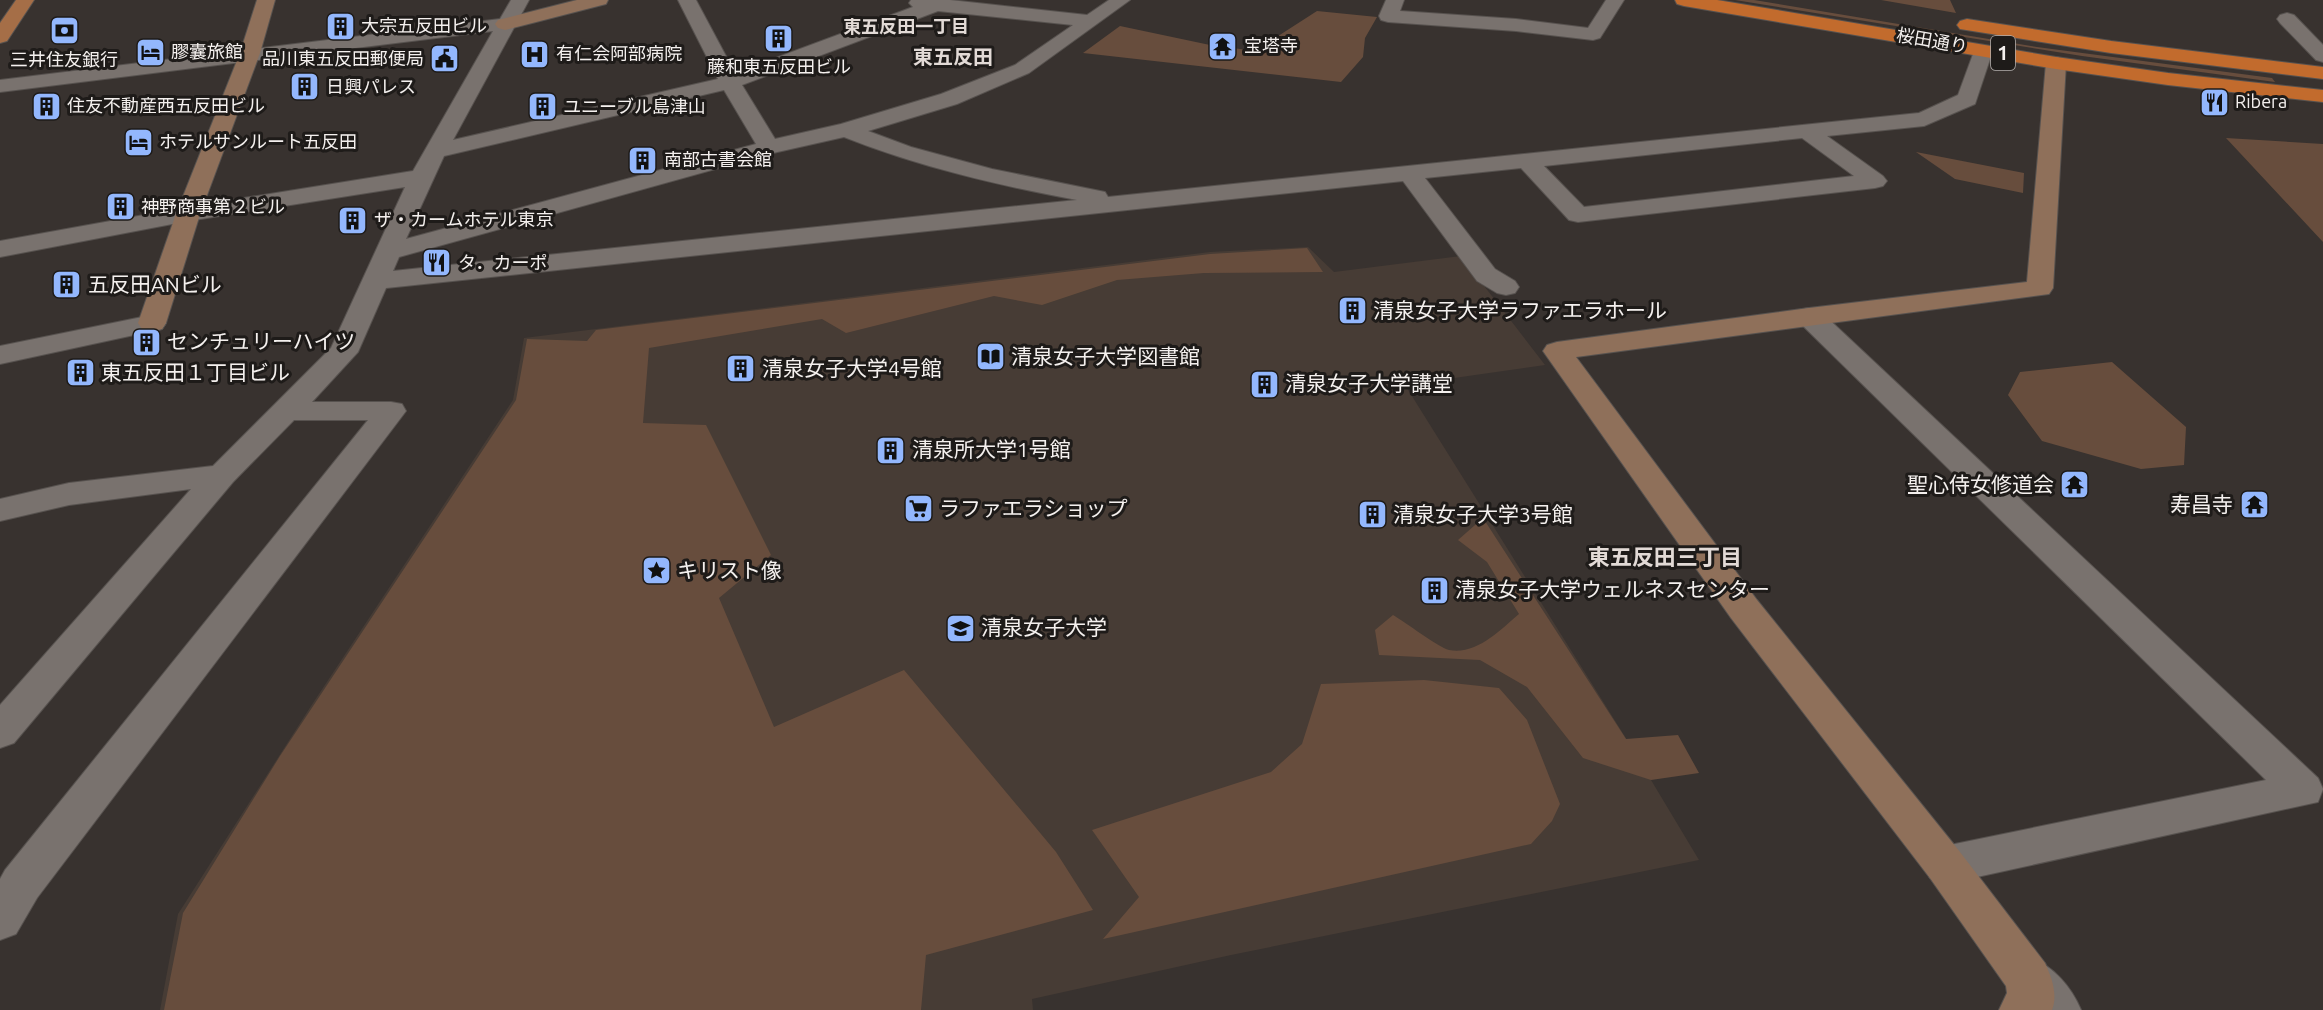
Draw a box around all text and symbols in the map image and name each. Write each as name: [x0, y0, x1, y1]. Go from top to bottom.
building icon: 大宗五反田ビル: [324, 10, 356, 42]
bank icon: 三井住友銀行: [48, 15, 80, 47]
place label: 大宗五反田ビル: [361, 15, 487, 35]
district label: 東五反田一丁目: [843, 16, 969, 36]
building icon: 藤和東五反田ビル: [763, 22, 795, 54]
street label: 桜田通り: [1895, 24, 1969, 56]
temple icon: 宝塔寺: [1207, 30, 1239, 62]
place label: 宝塔寺: [1244, 35, 1298, 55]
hotel icon: 膠囊旅館: [134, 36, 166, 68]
road number: 1: [1991, 36, 2015, 70]
hospital icon: 有仁会阿部病院: [519, 38, 551, 70]
place label: 膠囊旅館: [171, 41, 243, 61]
public building icon: 品川東五反田郵便局: [429, 43, 461, 75]
place label: 有仁会阿部病院: [556, 43, 682, 63]
district label: 東五反田: [913, 45, 993, 68]
place label: 品川東五反田郵便局: [262, 48, 424, 68]
place label: 三井住友銀行: [10, 49, 118, 69]
place label: 藤和東五反田ビル: [707, 56, 851, 76]
building icon: 日興パレス: [289, 71, 321, 103]
place label: 日興パレス: [326, 76, 416, 96]
restaurant icon: Ribera: [2198, 86, 2230, 118]
building icon: 住友不動産西五反田ビル: [30, 90, 62, 122]
building icon: ユニーブル島津山: [526, 91, 558, 123]
place label: Ribera: [2235, 91, 2287, 111]
place label: 住友不動産西五反田ビル: [67, 95, 265, 115]
place label: ユニーブル島津山: [563, 96, 706, 116]
hotel icon: ホテルサンルート五反田: [122, 126, 154, 158]
place label: ホテルサンルート五反田: [159, 131, 357, 151]
building icon: 南部古書会館: [627, 144, 659, 176]
place label: 南部古書会館: [664, 149, 772, 169]
building icon: 神野商事第２ビル: [104, 191, 136, 223]
place label: 神野商事第２ビル: [141, 196, 285, 216]
building icon: ザ・カームホテル東京: [337, 204, 369, 236]
place label: ザ・カームホテル東京: [374, 209, 553, 229]
restaurant icon: タ．カーポ: [421, 247, 453, 279]
place label: タ．カーポ: [458, 252, 547, 272]
building icon: 五反田ANビル: [51, 269, 83, 301]
place label: 五反田ANビル: [88, 272, 222, 296]
building icon: 清泉女子大学ラファエラホール: [1336, 295, 1368, 327]
place label: 清泉女子大学ラファエラホール: [1373, 298, 1667, 322]
building icon: センチュリーハイツ: [130, 326, 162, 358]
place label: センチュリーハイツ: [167, 329, 355, 353]
library icon: 清泉女子大学図書館: [974, 341, 1006, 373]
place label: 清泉女子大学図書館: [1011, 344, 1200, 368]
building icon: 清泉女子大学4号館: [725, 353, 757, 385]
place label: 清泉女子大学4号館: [762, 356, 942, 380]
building icon: 東五反田１丁目ビル: [64, 357, 96, 389]
place label: 東五反田１丁目ビル: [101, 360, 290, 384]
building icon: 清泉女子大学講堂: [1248, 368, 1280, 400]
place label: 清泉女子大学講堂: [1285, 371, 1453, 395]
building icon: 清泉所大学1号館: [875, 434, 907, 466]
place label: 清泉所大学1号館: [912, 437, 1071, 461]
temple icon: 聖心侍女修道会: [2059, 469, 2091, 501]
place label: 聖心侍女修道会: [1907, 472, 2054, 496]
temple icon: 寿昌寺: [2238, 489, 2270, 521]
place label: 寿昌寺: [2170, 492, 2233, 516]
supermarket icon: ラファエラショップ: [902, 493, 934, 525]
place label: ラファエラショップ: [939, 496, 1128, 520]
building icon: 清泉女子大学3号館: [1356, 499, 1388, 531]
place label: 清泉女子大学3号館: [1393, 502, 1573, 526]
district label: 東五反田三丁目: [1588, 544, 1742, 569]
place icon: キリスト像: [640, 555, 672, 587]
place label: キリスト像: [677, 558, 782, 582]
building icon: 清泉女子大学ウェルネスセンター: [1418, 574, 1450, 606]
place label: 清泉女子大学ウェルネスセンター: [1455, 577, 1770, 601]
school or university icon: 清泉女子大学: [944, 612, 976, 644]
place label: 清泉女子大学: [981, 615, 1107, 639]

